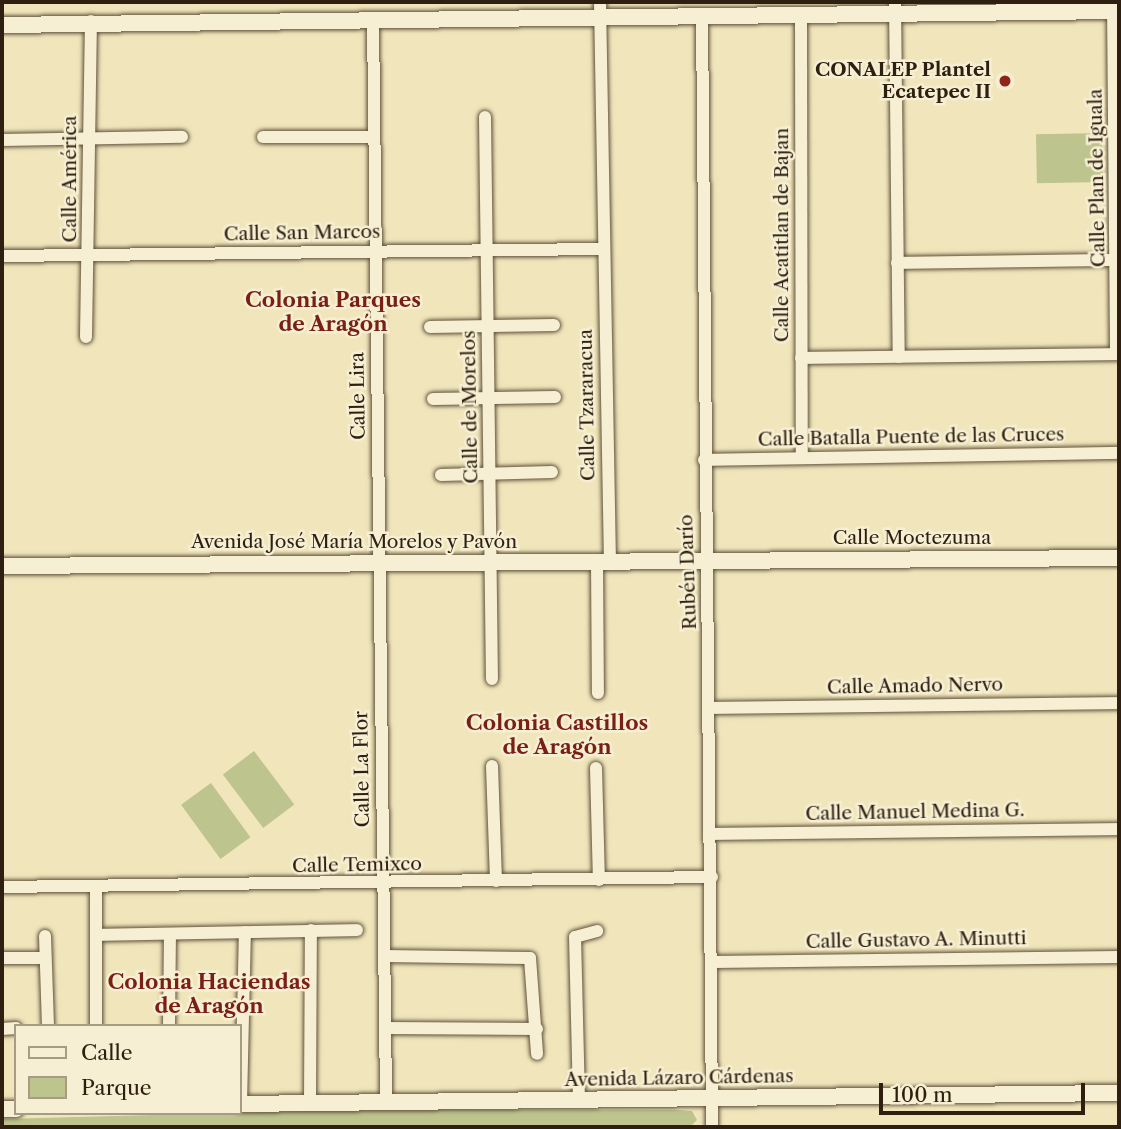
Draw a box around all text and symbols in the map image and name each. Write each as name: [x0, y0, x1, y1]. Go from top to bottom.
place label: CONALEP Plantel Ecatepec II: [814, 59, 991, 103]
marker: CONALEP Plantel Ecatepec II: [997, 73, 1013, 89]
street label: Calle Plan de Iguala: [1084, 89, 1110, 267]
street label: Calle América: [59, 115, 81, 243]
street label: Calle Acatitlan de Bajan: [771, 127, 793, 343]
street label: Calle San Marcos: [223, 220, 381, 246]
district label: Colonia Parques de Aragón: [245, 287, 421, 337]
street label: Calle Tzararacua: [574, 329, 600, 481]
street label: Calle de Morelos: [457, 330, 483, 484]
street label: Calle Lira: [346, 352, 370, 440]
street label: Calle Batalla Puente de las Cruces: [757, 423, 1065, 451]
street label: Rubén Darío: [675, 514, 701, 630]
street label: Calle Moctezuma: [833, 527, 991, 549]
street label: Avenida José María Morelos y Pavón: [190, 531, 518, 553]
street label: Calle Amado Nervo: [826, 673, 1004, 699]
street label: Calle La Flor: [350, 710, 374, 828]
district label: Colonia Castillos de Aragón: [466, 710, 648, 760]
street label: Calle Manuel Medina G.: [805, 799, 1025, 825]
street label: Calle Temixco: [292, 852, 422, 878]
street label: Calle Gustavo A. Minutti: [805, 927, 1027, 953]
district label: Colonia Haciendas de Aragón: [107, 969, 311, 1019]
legend: [14, 1024, 242, 1115]
text: Calle: [81, 1040, 133, 1065]
street label: Avenida Lázaro Cárdenas: [564, 1065, 794, 1091]
scale bar: [883, 1070, 1090, 1114]
text: Parque: [81, 1075, 152, 1100]
text: 100 m: [892, 1082, 953, 1107]

